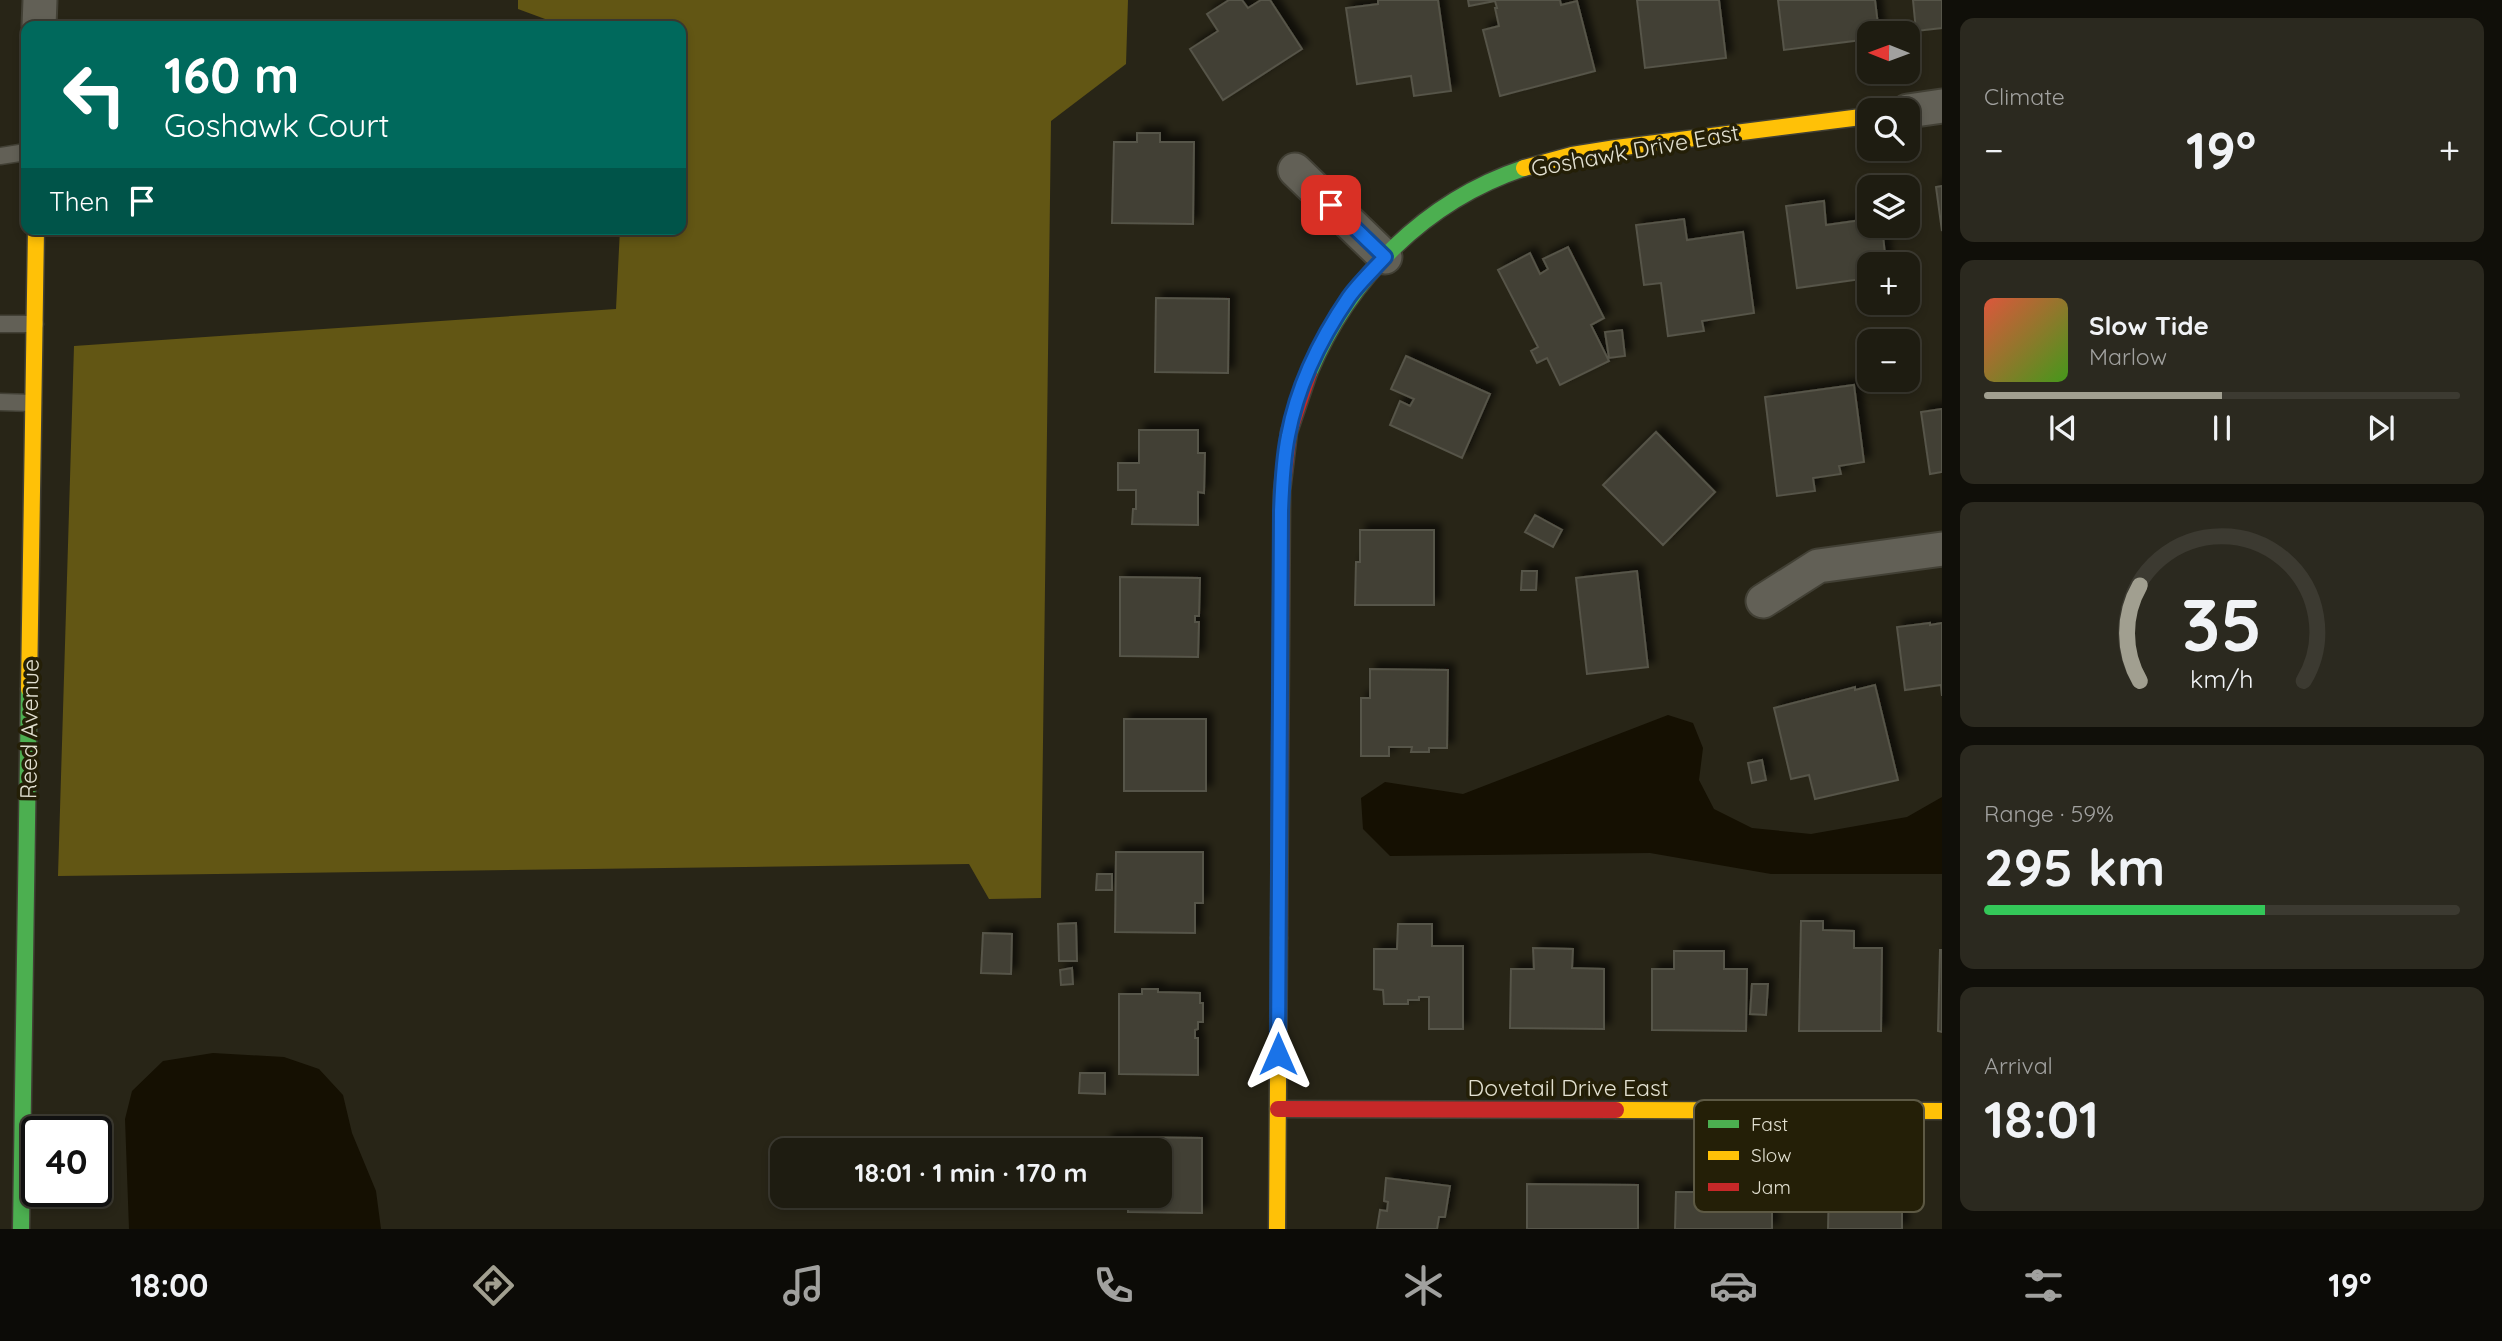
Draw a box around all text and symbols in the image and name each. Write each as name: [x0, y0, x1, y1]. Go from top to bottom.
north arrow: [1857, 21, 1920, 84]
map controls: [1857, 21, 1920, 392]
text: 160 m: [164, 44, 299, 105]
icon: left: [49, 49, 140, 140]
text: Climate: [1984, 82, 2065, 111]
button: search: [1857, 98, 1920, 161]
text: Goshawk Court: [164, 105, 389, 145]
street label: Goshawk Drive East: [1529, 117, 1741, 183]
text: 19°: [2186, 117, 2256, 182]
text: −: [1984, 126, 2004, 174]
text: +: [2439, 126, 2460, 174]
pin: [1301, 175, 1361, 235]
button: layers: [1857, 175, 1920, 238]
icon: arrive: [123, 182, 161, 220]
text: Then: [49, 185, 109, 218]
icon: arrive: [1312, 186, 1350, 224]
button: +: [1857, 252, 1920, 315]
text: Slow Tide: [2089, 309, 2209, 342]
button: −: [1857, 329, 1920, 392]
text: Marlow: [2089, 342, 2167, 371]
icon: previous: [2044, 409, 2082, 447]
icon: pause: [2203, 409, 2241, 447]
icon: next: [2362, 409, 2400, 447]
text: 35: [2181, 578, 2263, 669]
street label: Reed Avenue: [13, 659, 45, 799]
text: km/h: [2190, 662, 2254, 693]
text: Range · 59%: [1984, 799, 2114, 828]
text: 295 km: [1984, 834, 2165, 899]
position arrow: [1241, 1017, 1315, 1091]
text: Arrival: [1984, 1051, 2053, 1080]
street label: Dovetail Drive East: [1468, 1073, 1669, 1102]
text: 18:01: [1984, 1086, 2099, 1151]
legend: [1694, 1100, 1924, 1212]
text: Fast: [1751, 1112, 1788, 1136]
speed limit sign: 40: [21, 1116, 112, 1207]
text: Slow: [1751, 1143, 1792, 1167]
text: 18:01 · 1 min · 170 m: [855, 1156, 1087, 1189]
text: Jam: [1751, 1175, 1791, 1199]
icon: directions: [469, 1261, 518, 1310]
icon: music: [779, 1261, 828, 1310]
icon: phone: [1089, 1261, 1138, 1310]
icon: climate: [1399, 1261, 1448, 1310]
icon: car: [1709, 1261, 1758, 1310]
icon: filters: [2019, 1261, 2068, 1310]
text: 18:00: [130, 1265, 208, 1305]
text: 19°: [2328, 1265, 2372, 1305]

